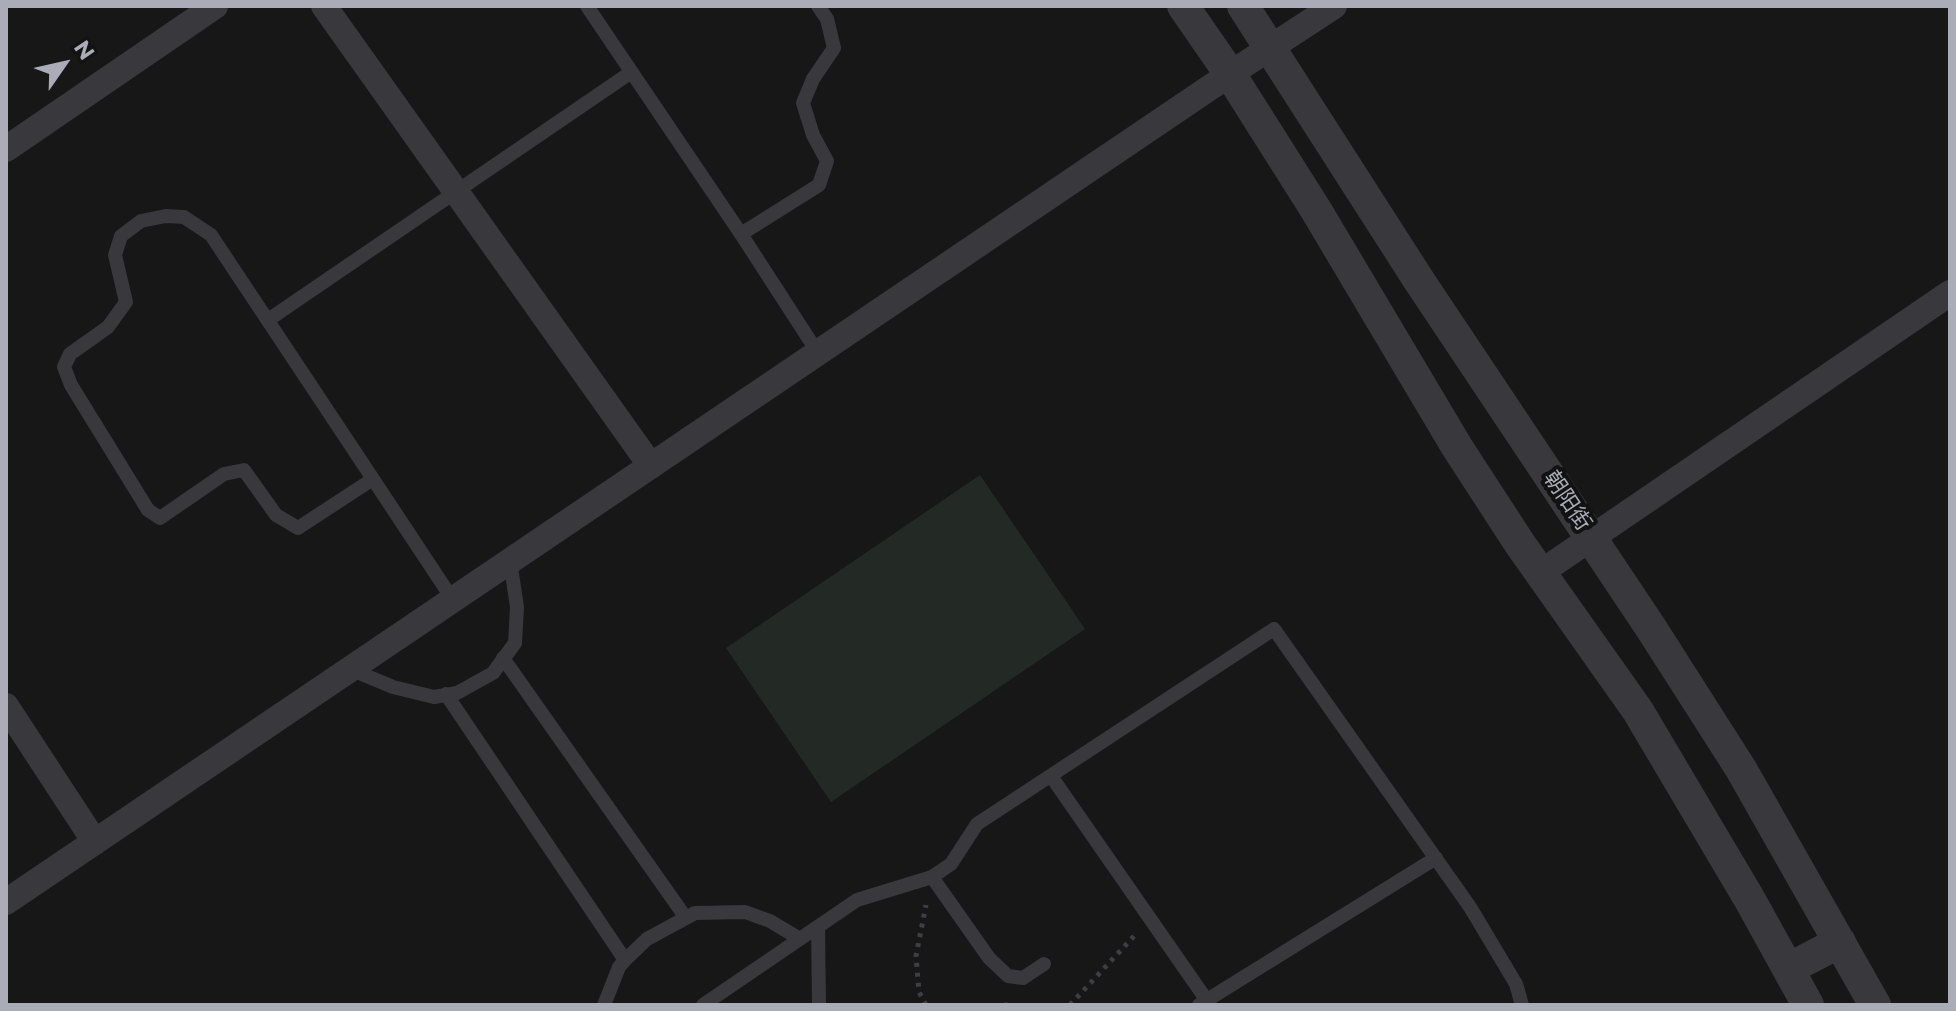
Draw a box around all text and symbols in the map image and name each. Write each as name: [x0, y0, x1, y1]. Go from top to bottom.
north arrow: [24, 24, 104, 104]
text: N: [68, 35, 100, 65]
street label: 朝阳街: [1538, 466, 1596, 536]

